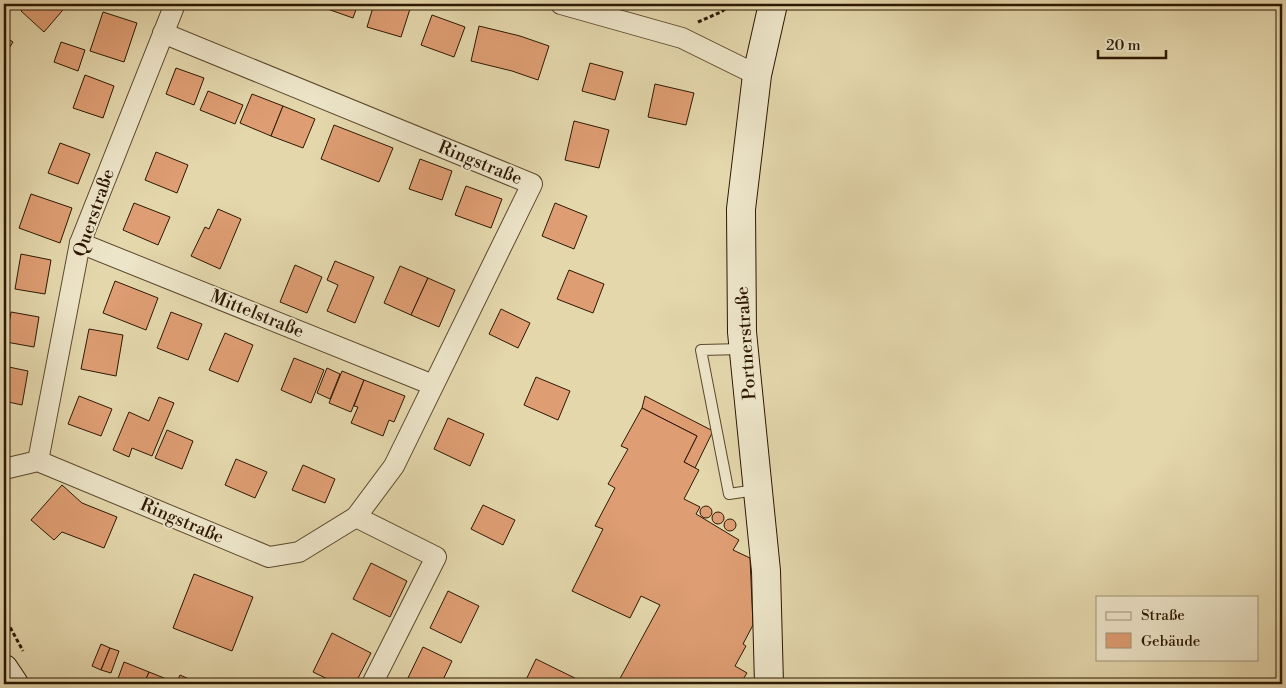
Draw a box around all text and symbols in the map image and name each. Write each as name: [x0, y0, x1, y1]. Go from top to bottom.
scale bar: [1098, 28, 1166, 60]
text: 20 m: [1106, 36, 1141, 55]
street label: Ringstraße: [435, 136, 525, 190]
street label: Querstraße: [68, 166, 120, 260]
street label: Mittelstraße: [207, 285, 307, 343]
street label: Portnerstraße: [731, 285, 761, 401]
street label: Ringstraße: [137, 493, 227, 549]
legend: [1096, 596, 1258, 660]
text: Straße: [1141, 606, 1185, 625]
text: Gebäude: [1141, 632, 1200, 651]

